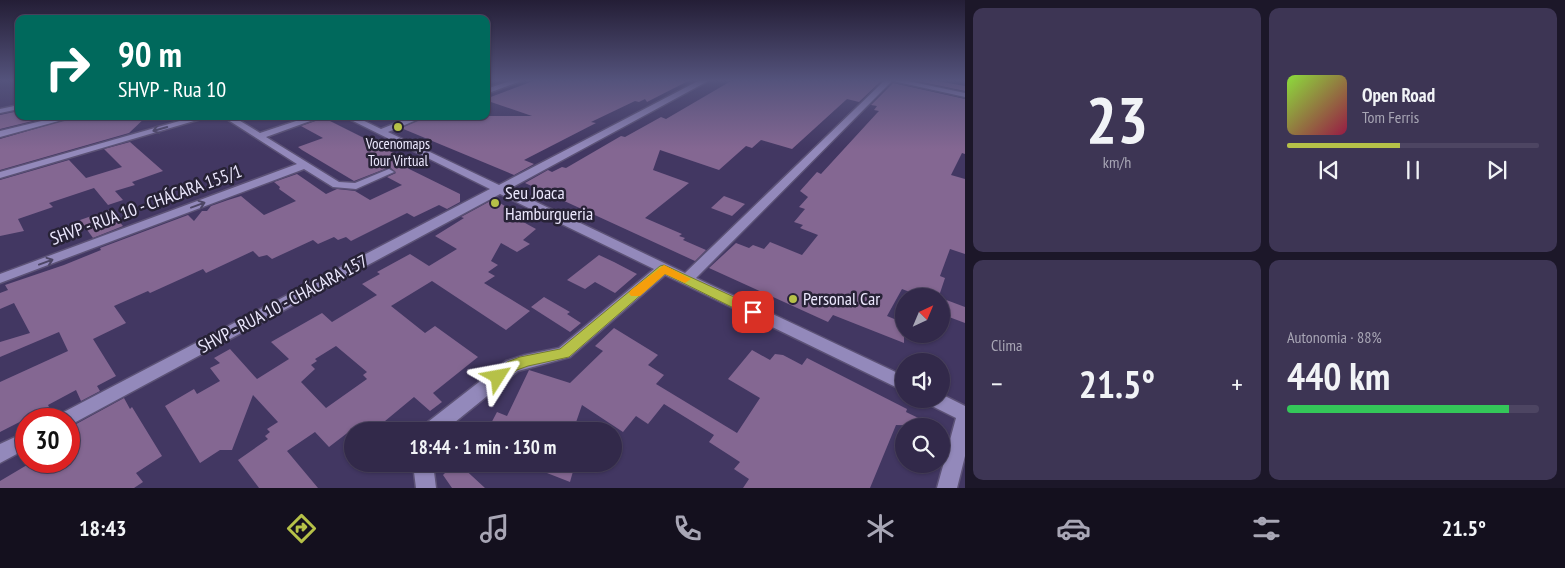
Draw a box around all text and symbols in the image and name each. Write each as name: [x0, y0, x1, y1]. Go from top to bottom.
text: 90 m: [118, 31, 182, 77]
icon: right: [35, 35, 100, 100]
text: SHVP - Rua 10: [118, 75, 226, 103]
text: 23: [1086, 77, 1148, 161]
text: Open Road: [1362, 83, 1435, 107]
text: Tom Ferris: [1362, 107, 1419, 127]
marker: Vocenomaps Tour Virtual: [392, 121, 404, 133]
one-way arrow: [153, 125, 169, 135]
place label: Vocenomaps Tour Virtual: [365, 134, 430, 170]
text: km/h: [1103, 152, 1131, 172]
icon: previous: [1315, 156, 1343, 184]
icon: pause: [1399, 156, 1427, 184]
icon: next: [1483, 156, 1511, 184]
street label: SHVP - RUA 10 - CHÁCARA 155/1: [47, 159, 245, 250]
place label: Seu Joaca Hamburgueria: [505, 181, 593, 225]
marker: Seu Joaca Hamburgueria: [489, 197, 501, 209]
one-way arrow: [190, 200, 205, 209]
street label: SHVP - RUA 10 - CHÁCARA 157: [194, 249, 372, 358]
one-way arrow: [37, 257, 53, 266]
place label: Personal Car: [803, 287, 880, 310]
north arrow: [895, 288, 950, 342]
map controls: [895, 288, 950, 473]
pin: [732, 291, 774, 333]
marker: Personal Car: [787, 293, 799, 305]
icon: arrive: [739, 298, 767, 326]
text: Autonomia · 88%: [1287, 327, 1382, 347]
text: Clima: [991, 335, 1022, 355]
position arrow: [471, 350, 523, 402]
text: 440 km: [1287, 351, 1390, 400]
button: sound: [895, 353, 950, 408]
text: 21.5°: [1079, 359, 1155, 408]
text: −: [991, 365, 1003, 402]
text: +: [1231, 365, 1243, 402]
speed limit sign: 30: [15, 408, 80, 473]
button: search: [895, 418, 950, 473]
text: 18:44 · 1 min · 130 m: [410, 435, 556, 459]
icon: directions: [284, 511, 319, 546]
icon: music: [477, 511, 512, 546]
icon: phone: [670, 511, 705, 546]
icon: climate: [863, 511, 898, 546]
icon: car: [1056, 511, 1091, 546]
icon: filters: [1249, 511, 1284, 546]
text: 18:43: [79, 514, 127, 542]
text: 21.5°: [1442, 514, 1486, 542]

